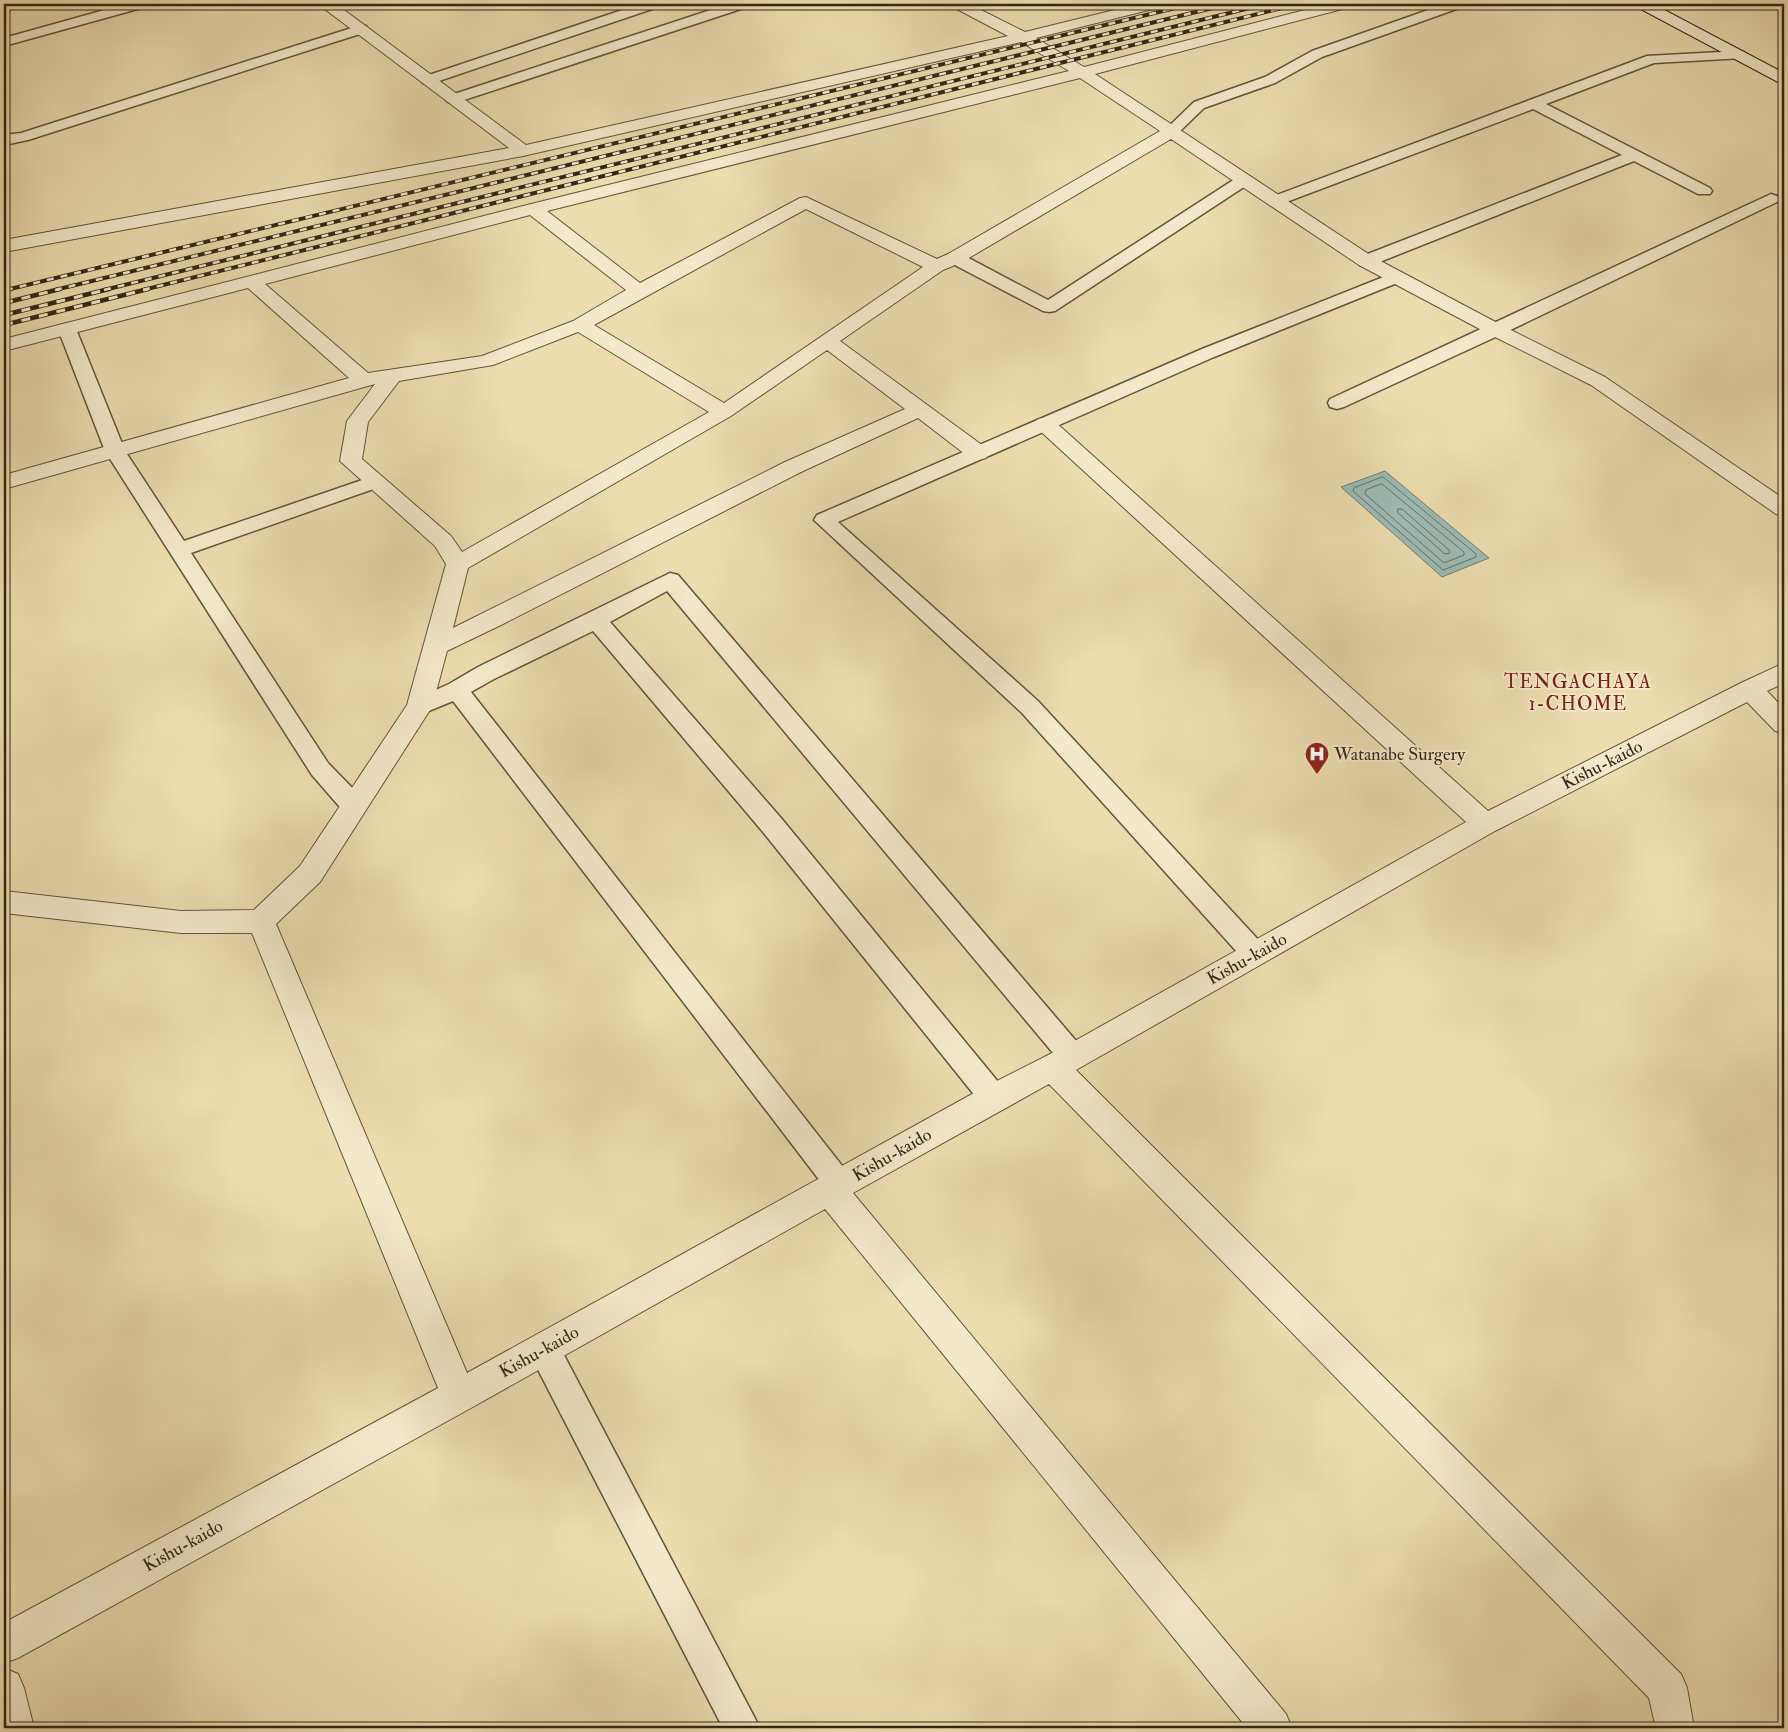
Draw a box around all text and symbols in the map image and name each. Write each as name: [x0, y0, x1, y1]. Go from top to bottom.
district label: TENGACHAYA 1-CHOME: [1504, 670, 1652, 716]
street label: Kishu-kaido: [1558, 735, 1647, 795]
hospital icon: Watanabe Surgery: [1304, 741, 1330, 775]
place label: Watanabe Surgery: [1333, 743, 1466, 766]
street label: Kishu-kaido: [1203, 927, 1291, 990]
street label: Kishu-kaido: [848, 1123, 936, 1187]
street label: Kishu-kaido: [495, 1320, 583, 1383]
street label: Kishu-kaido: [139, 1514, 227, 1577]

